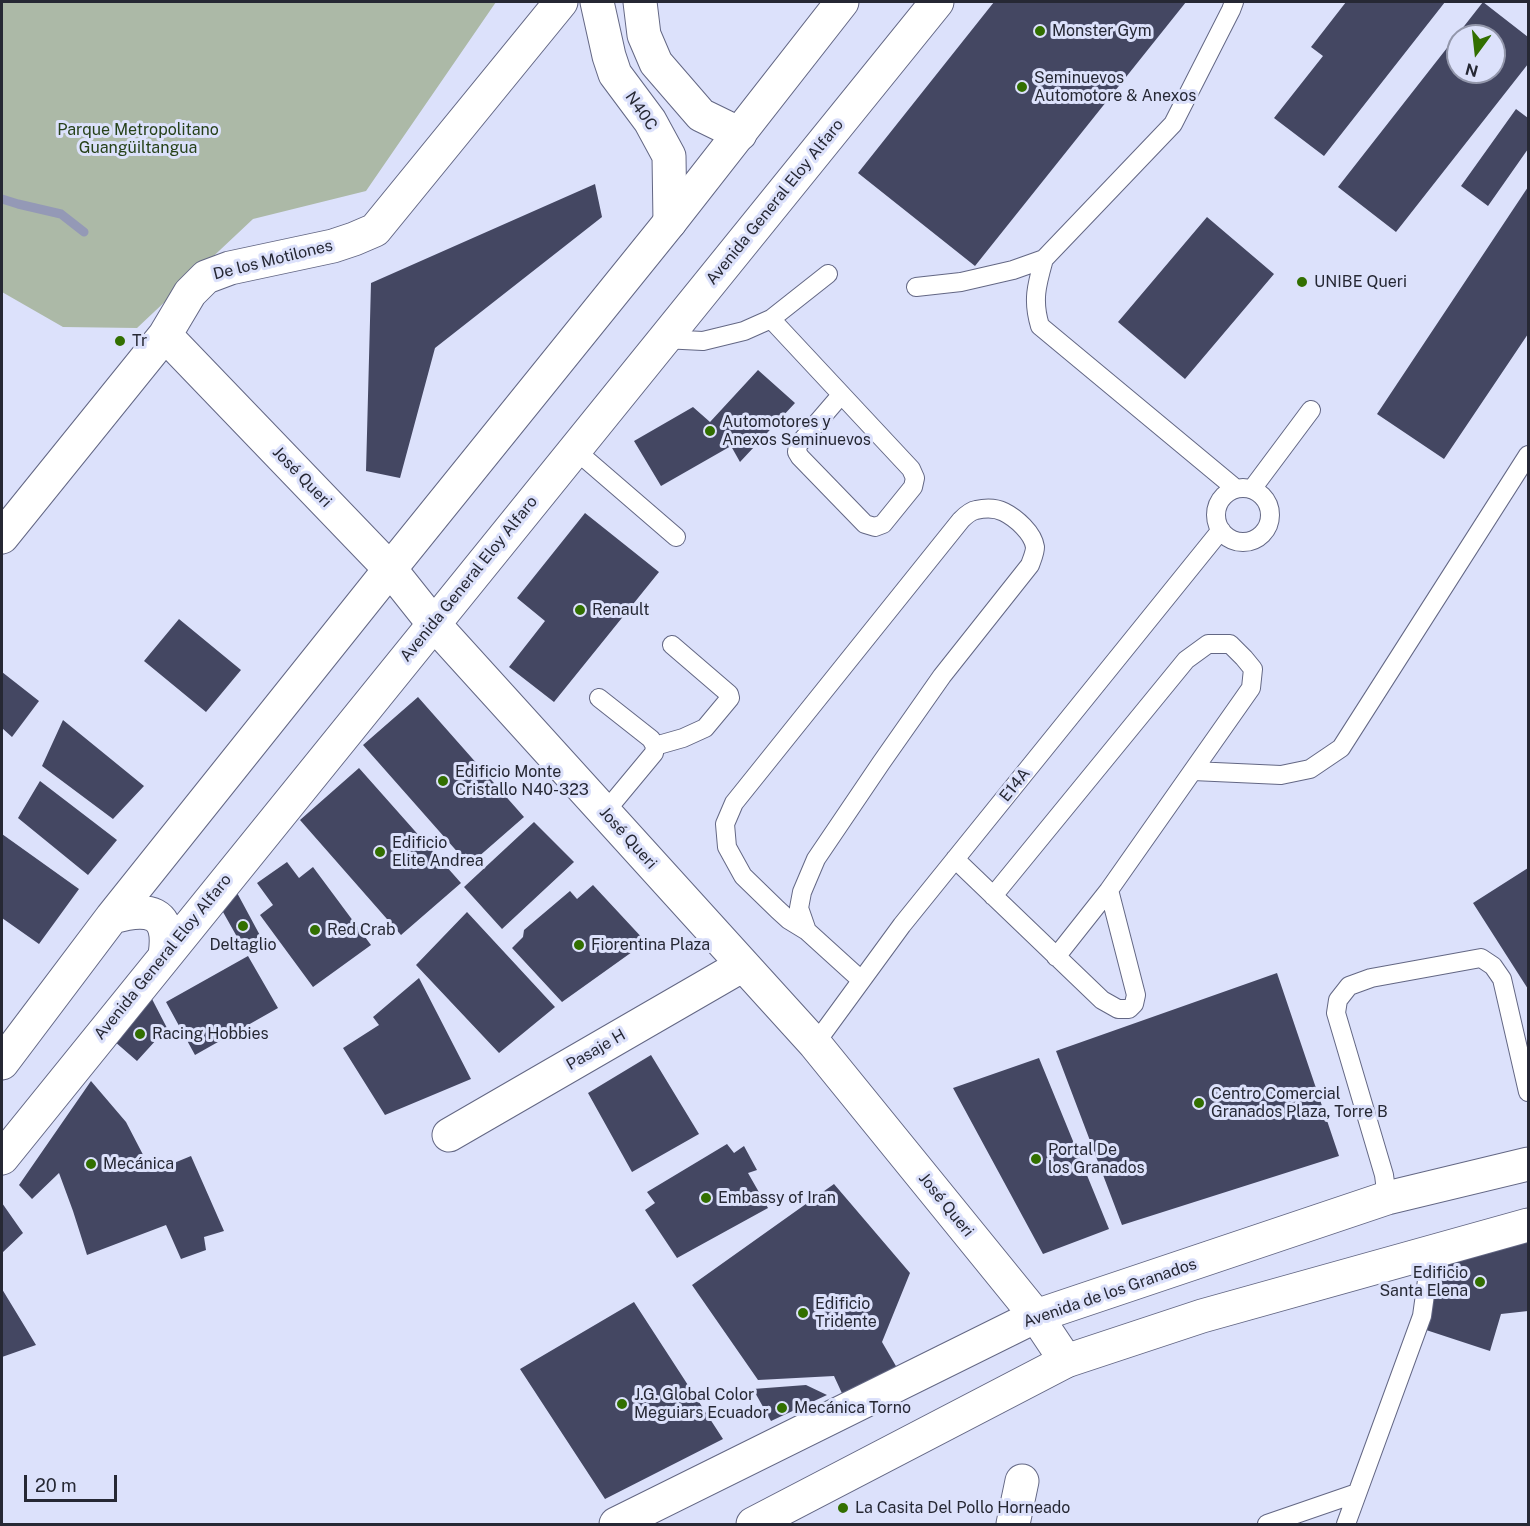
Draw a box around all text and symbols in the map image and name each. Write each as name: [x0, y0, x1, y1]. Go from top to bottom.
place label: Monster Gym: [1052, 21, 1152, 41]
marker: Monster Gym: [1033, 24, 1047, 38]
north arrow: [1446, 24, 1506, 84]
text: N: [1463, 59, 1480, 81]
place label: Seminuevos Automotore & Anexos: [1034, 68, 1196, 106]
marker: Seminuevos Automotore & Anexos: [1015, 80, 1029, 94]
street label: N40C: [621, 88, 661, 134]
street label: Avenida General Eloy Alfaro: [702, 115, 848, 289]
park label: Parque Metropolitano Guangüiltangua: [57, 120, 219, 158]
street label: De los Motilones: [211, 236, 335, 284]
place label: UNIBE Queri: [1314, 272, 1407, 292]
marker: UNIBE Queri: [1295, 275, 1309, 289]
place label: Tr: [132, 331, 147, 351]
marker: Tr: [113, 334, 127, 348]
place label: Automotores y Anexos Seminuevos: [722, 412, 871, 450]
marker: Automotores y Anexos Seminuevos: [703, 424, 717, 438]
street label: José Queri: [268, 443, 336, 511]
street label: Avenida General Eloy Alfaro: [396, 492, 542, 666]
place label: Renault: [592, 600, 650, 620]
marker: Renault: [573, 603, 587, 617]
place label: Edificio Monte Cristallo N40-323: [455, 762, 589, 800]
street label: E14A: [996, 764, 1034, 806]
marker: Edificio Monte Cristallo N40-323: [436, 774, 450, 788]
street label: José Queri: [595, 803, 661, 873]
place label: Edificio Elite Andrea: [392, 833, 484, 871]
marker: Edificio Elite Andrea: [373, 845, 387, 859]
street label: Avenida General Eloy Alfaro: [90, 870, 236, 1044]
marker: Deltaglio: [236, 919, 250, 933]
place label: Red Crab: [327, 920, 395, 940]
marker: Red Crab: [308, 923, 322, 937]
place label: Deltaglio: [209, 935, 277, 955]
place label: Fiorentina Plaza: [591, 935, 710, 955]
marker: Fiorentina Plaza: [572, 938, 586, 952]
place label: Racing Hobbies: [152, 1024, 269, 1044]
street label: Pasaje H: [563, 1025, 629, 1075]
marker: Racing Hobbies: [133, 1027, 147, 1041]
place label: Centro Comercial Granados Plaza, Torre B: [1211, 1084, 1388, 1122]
marker: Centro Comercial Granados Plaza, Torre B: [1192, 1096, 1206, 1110]
place label: Portal De los Granados: [1048, 1140, 1145, 1178]
marker: Portal De los Granados: [1029, 1152, 1043, 1166]
place label: Mecánica: [103, 1154, 174, 1174]
marker: Mecánica: [84, 1157, 98, 1171]
street label: José Queri: [914, 1169, 978, 1241]
place label: Embassy of Iran: [718, 1188, 836, 1208]
marker: Embassy of Iran: [699, 1191, 713, 1205]
street label: Avenida de los Granados: [1021, 1254, 1199, 1332]
place label: Edificio Santa Elena: [1379, 1263, 1468, 1301]
marker: Edificio Santa Elena: [1473, 1275, 1487, 1289]
place label: Edificio Tridente: [815, 1294, 877, 1332]
marker: Edificio Tridente: [796, 1306, 810, 1320]
place label: J.G. Global Color Meguiars Ecuador: [634, 1385, 769, 1423]
marker: J.G. Global Color Meguiars Ecuador: [615, 1397, 629, 1411]
place label: Mecánica Torno: [794, 1398, 911, 1418]
marker: Mecánica Torno: [775, 1401, 789, 1415]
scale bar: [27, 1463, 120, 1501]
text: 20 m: [35, 1475, 77, 1496]
place label: La Casita Del Pollo Horneado: [855, 1498, 1070, 1518]
marker: La Casita Del Pollo Horneado: [836, 1501, 850, 1515]

